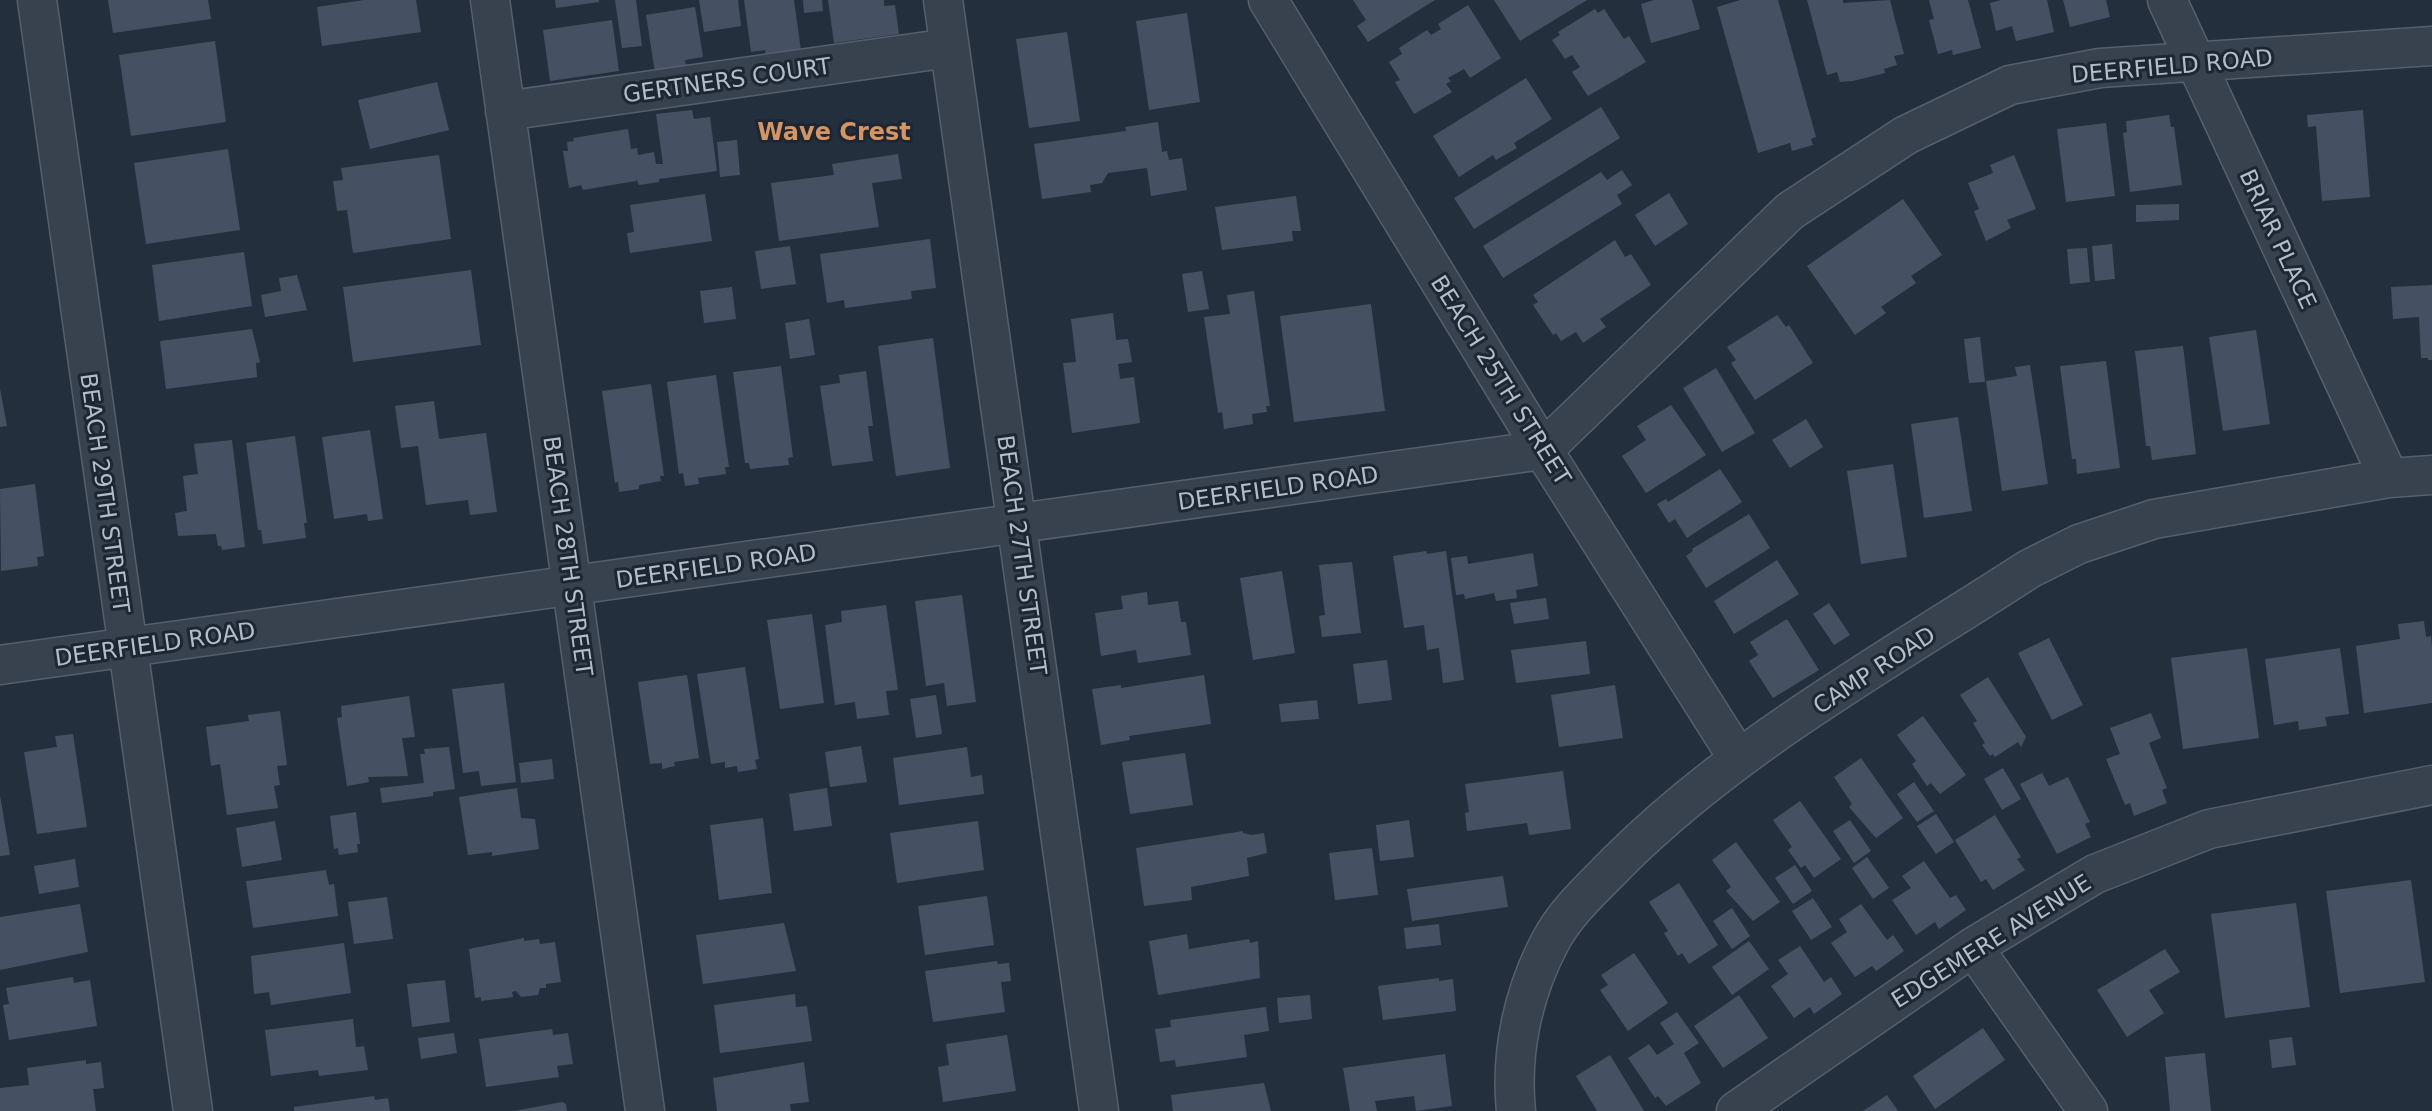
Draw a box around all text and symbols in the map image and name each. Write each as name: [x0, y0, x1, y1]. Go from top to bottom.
street label: DEERFIELD ROAD: [2070, 44, 2274, 88]
street label: GERTNERS COURT: [621, 52, 834, 107]
district label: Wave Crest: [757, 118, 911, 146]
street label: BRIAR PLACE: [2234, 165, 2322, 313]
street label: BEACH 25TH STREET: [1426, 271, 1577, 490]
street label: BEACH 29TH STREET: [75, 371, 135, 616]
street label: BEACH 27TH STREET: [992, 433, 1052, 678]
street label: BEACH 28TH STREET: [538, 434, 598, 679]
street label: DEERFIELD ROAD: [1176, 461, 1380, 515]
street label: DEERFIELD ROAD: [614, 539, 818, 593]
street label: DEERFIELD ROAD: [53, 617, 257, 671]
street label: CAMP ROAD: [1808, 621, 1940, 719]
street label: EDGEMERE AVENUE: [1887, 869, 2095, 1013]

